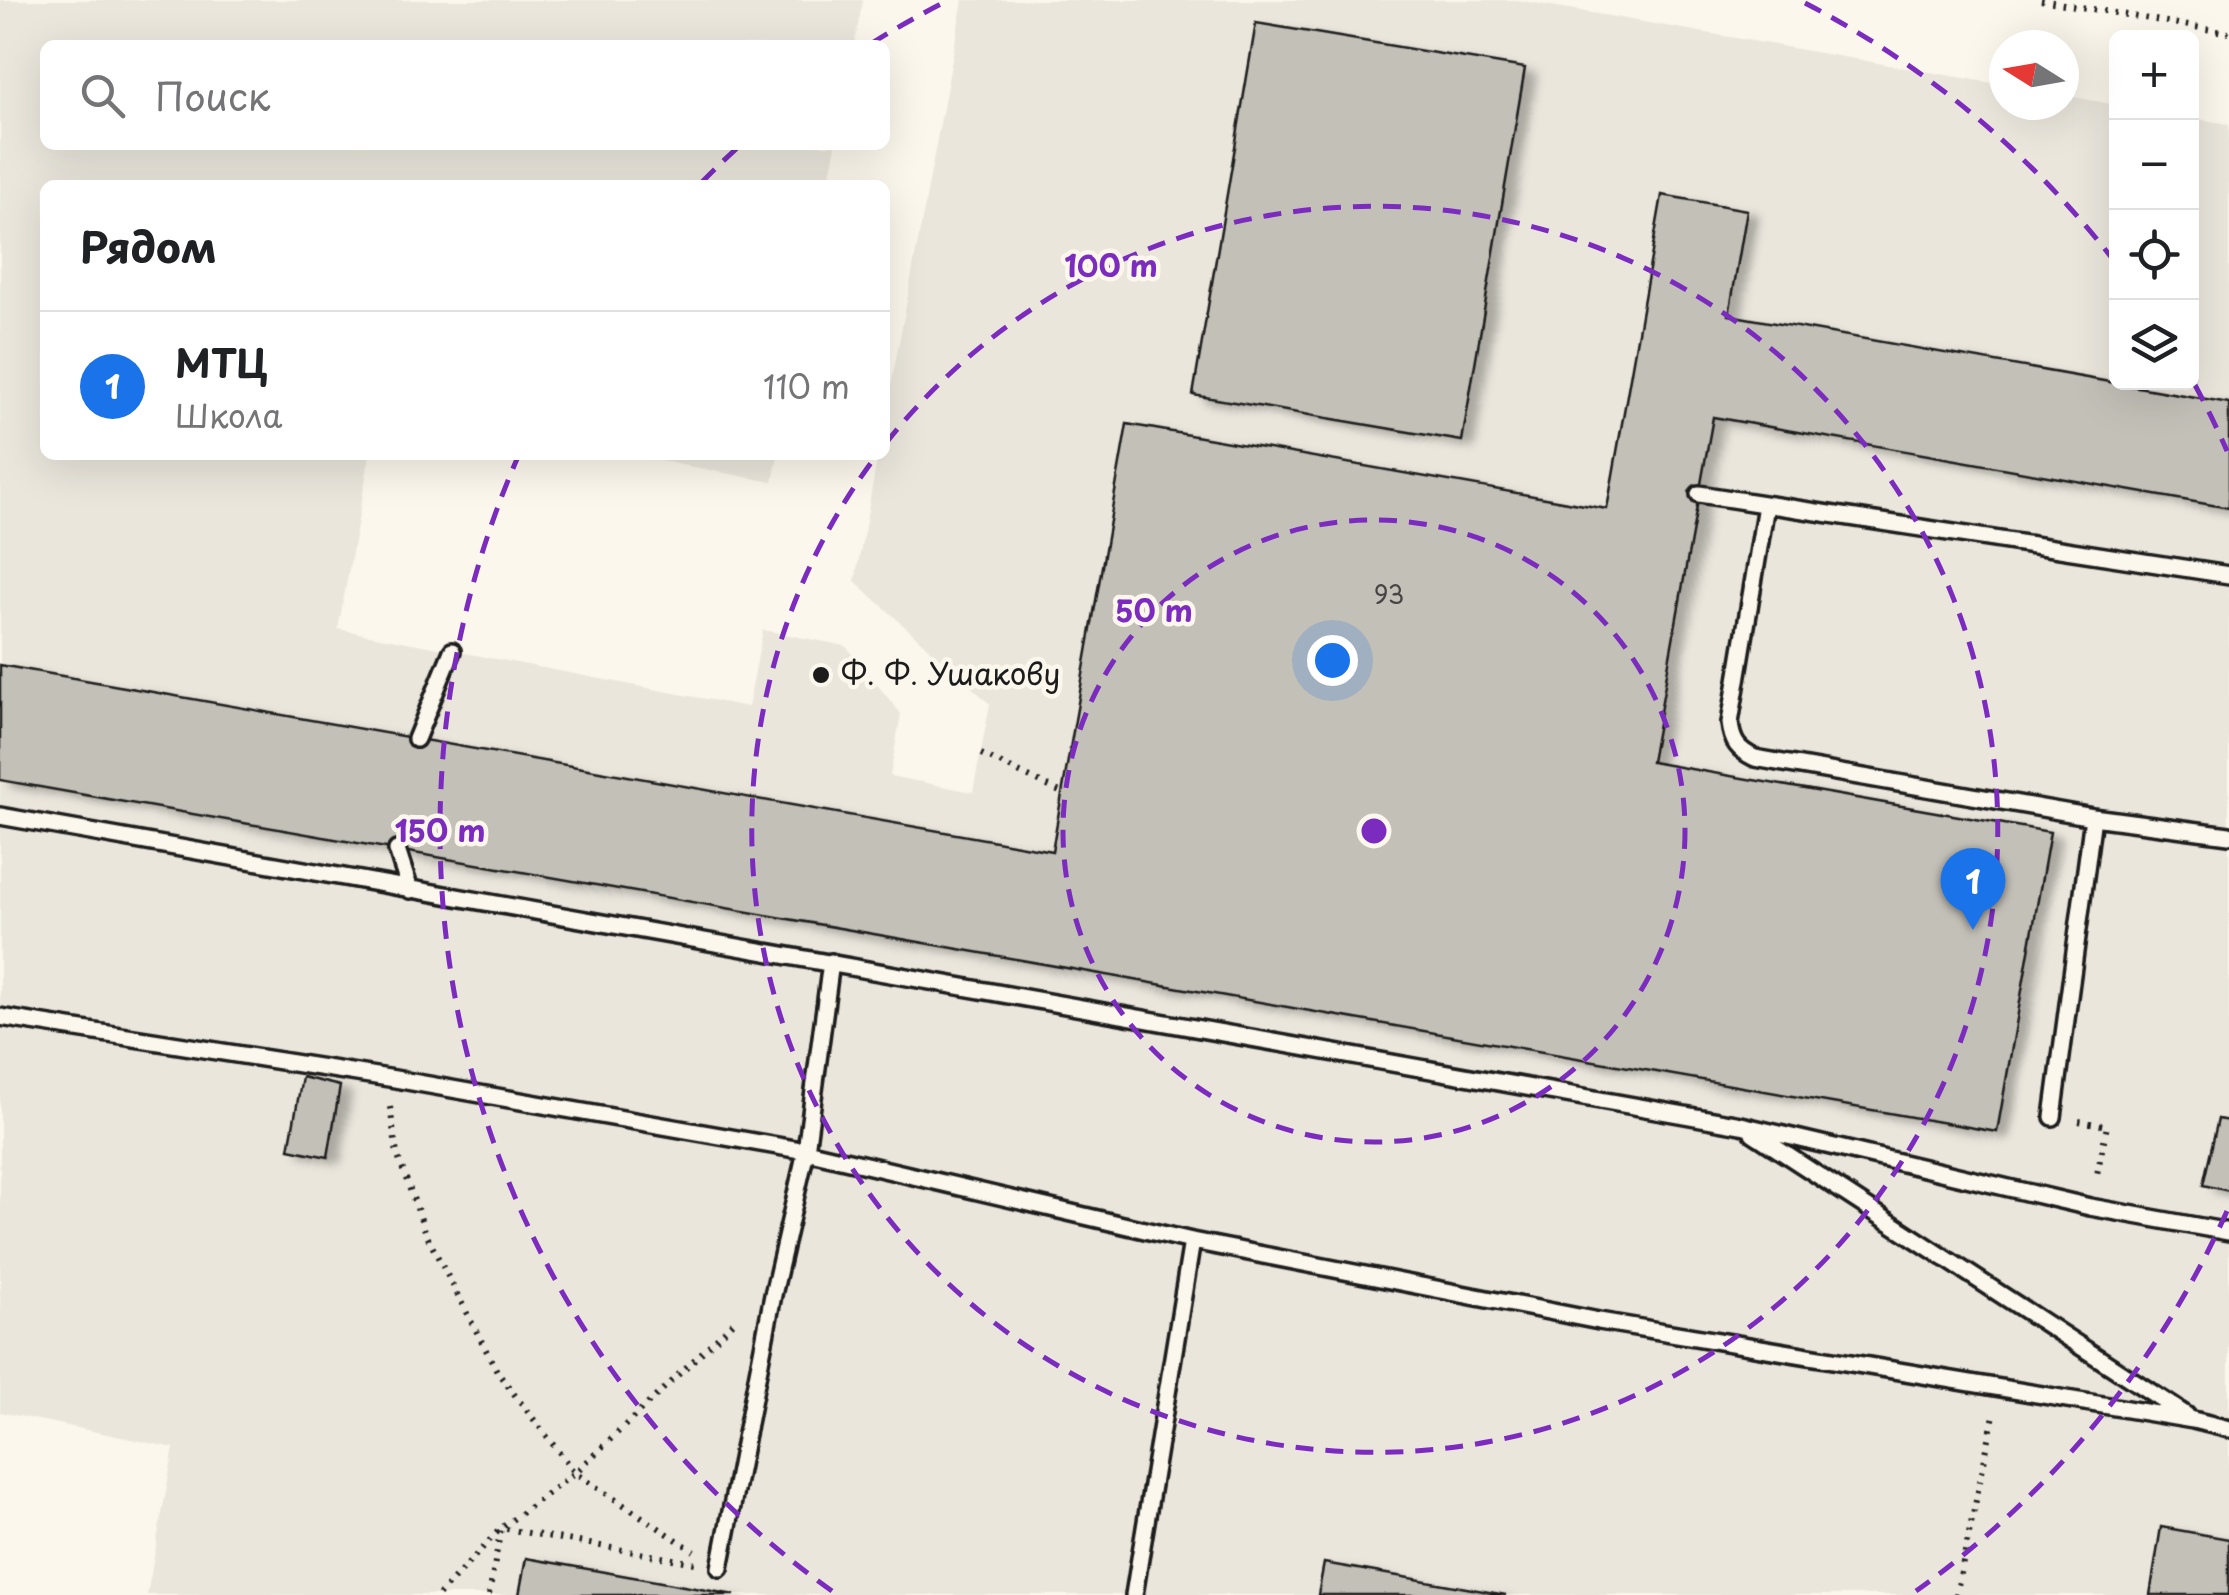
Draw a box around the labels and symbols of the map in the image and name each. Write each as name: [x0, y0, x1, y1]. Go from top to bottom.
north arrow: [1989, 30, 2079, 120]
text: 100 m: [1064, 242, 1158, 287]
house number: 93: [1374, 575, 1404, 613]
text: 50 m: [1115, 587, 1193, 632]
your location: [1307, 635, 1358, 686]
place label: Ф. Ф. Ушакову: [841, 650, 1060, 695]
marker: Ф. Ф. Ушакову: [810, 664, 832, 686]
text: 150 m: [395, 807, 485, 852]
centre of rings: [1356, 813, 1392, 849]
pin: 1: [1940, 848, 2006, 930]

